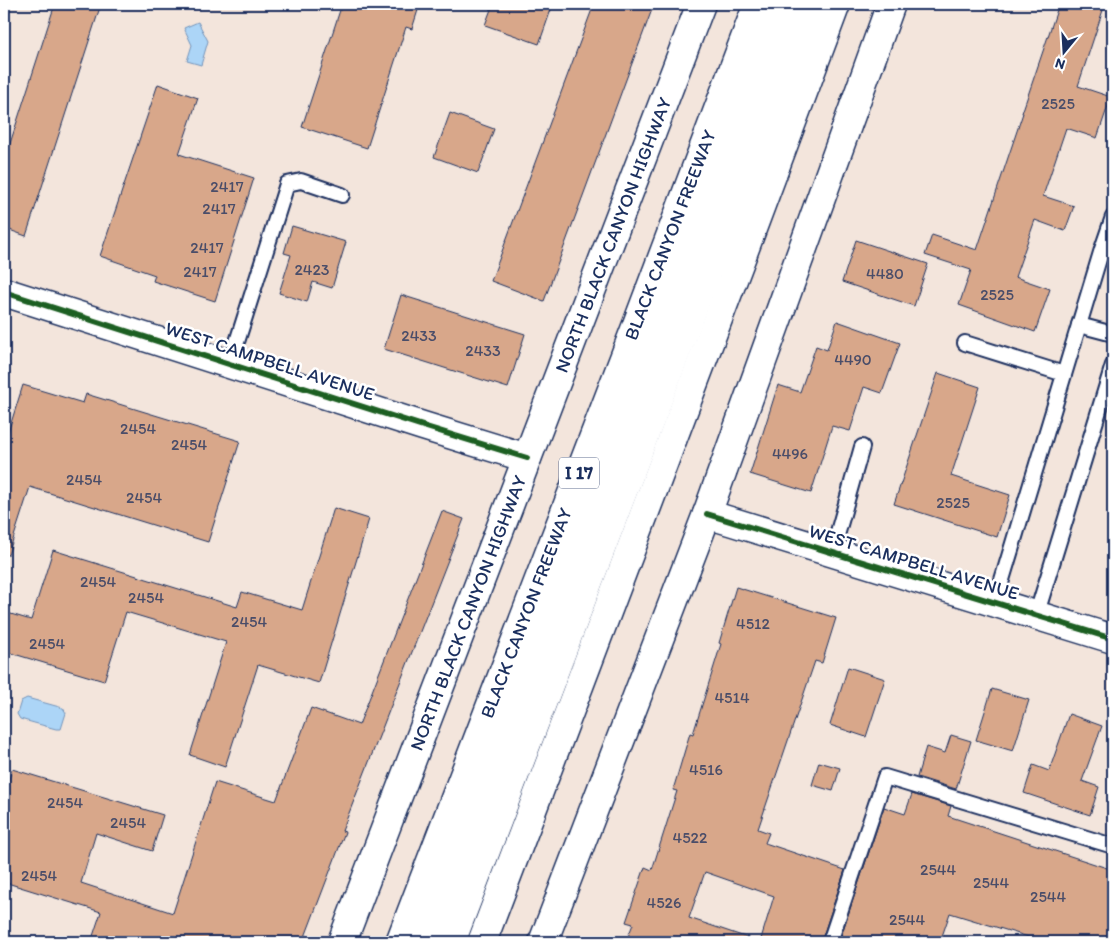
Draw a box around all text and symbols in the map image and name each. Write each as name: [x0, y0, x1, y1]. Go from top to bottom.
north arrow: [1040, 28, 1090, 78]
text: N: [1053, 54, 1067, 73]
street label: NORTH BLACK CANYON HIGHWAY: [550, 94, 676, 376]
house number: 2525: [1041, 94, 1075, 113]
street label: BLACK CANYON FREEWAY: [619, 127, 721, 343]
house number: 2417: [210, 177, 244, 196]
house number: 2417: [202, 199, 236, 218]
house number: 2417: [190, 238, 224, 257]
house number: 2423: [294, 260, 330, 279]
house number: 2417: [183, 262, 217, 281]
house number: 4480: [866, 264, 904, 283]
house number: 2525: [980, 285, 1014, 304]
street label: WEST CAMPBELL AVENUE: [162, 316, 378, 406]
house number: 2433: [401, 326, 437, 345]
house number: 2433: [465, 341, 501, 360]
house number: 4490: [834, 350, 872, 369]
house number: 2454: [120, 419, 156, 438]
house number: 2454: [171, 435, 207, 454]
house number: 4496: [772, 444, 808, 463]
road number: I 17: [559, 458, 599, 488]
house number: 2454: [66, 470, 102, 489]
street label: NORTH BLACK CANYON HIGHWAY: [405, 472, 531, 754]
house number: 2454: [126, 488, 162, 507]
house number: 2525: [936, 493, 970, 512]
street label: BLACK CANYON FREEWAY: [475, 505, 577, 721]
street label: WEST CAMPBELL AVENUE: [806, 519, 1022, 605]
house number: 2454: [80, 572, 116, 591]
house number: 2454: [128, 588, 164, 607]
house number: 2454: [231, 612, 267, 631]
house number: 4512: [736, 614, 771, 633]
house number: 2454: [29, 634, 65, 653]
house number: 4514: [714, 688, 750, 707]
house number: 4516: [689, 760, 723, 779]
house number: 2454: [47, 793, 83, 812]
house number: 2454: [110, 813, 146, 832]
house number: 4522: [673, 828, 708, 847]
house number: 2544: [920, 860, 956, 879]
house number: 2454: [21, 866, 57, 885]
house number: 2544: [973, 873, 1009, 892]
house number: 2544: [1030, 887, 1066, 906]
house number: 4526: [647, 893, 681, 912]
house number: 2544: [889, 910, 925, 929]

